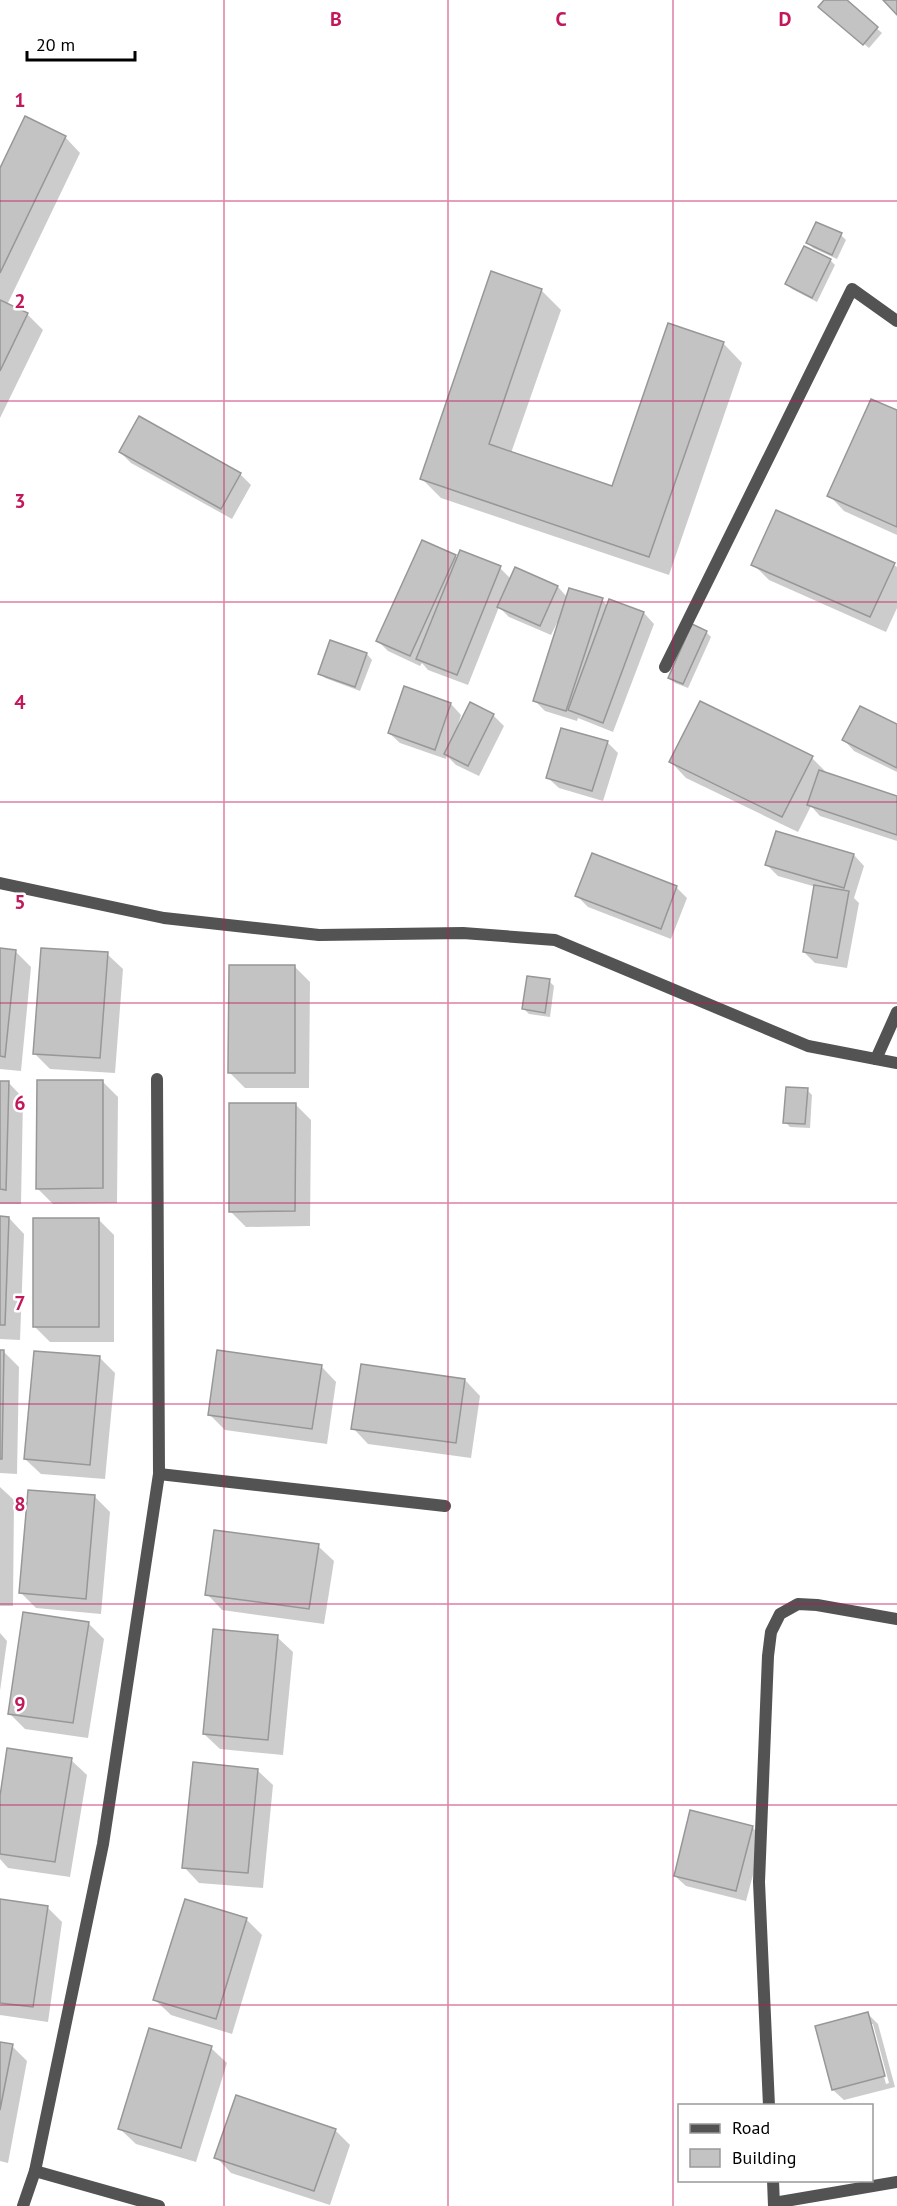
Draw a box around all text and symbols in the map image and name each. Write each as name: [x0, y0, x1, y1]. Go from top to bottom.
text: B: [330, 6, 342, 32]
text: C: [555, 6, 567, 32]
text: D: [779, 6, 792, 32]
scale bar: [27, 24, 135, 62]
text: 20 m: [36, 33, 75, 56]
text: 1: [14, 87, 26, 113]
text: 2: [14, 288, 26, 314]
text: 3: [14, 488, 26, 514]
text: 4: [14, 689, 26, 715]
text: 5: [14, 889, 26, 915]
text: 6: [14, 1090, 26, 1116]
text: 7: [14, 1290, 26, 1316]
text: 8: [14, 1491, 26, 1517]
text: 9: [14, 1691, 26, 1717]
legend: [678, 2104, 873, 2182]
text: Road: [732, 2116, 770, 2139]
text: Building: [732, 2146, 796, 2169]

